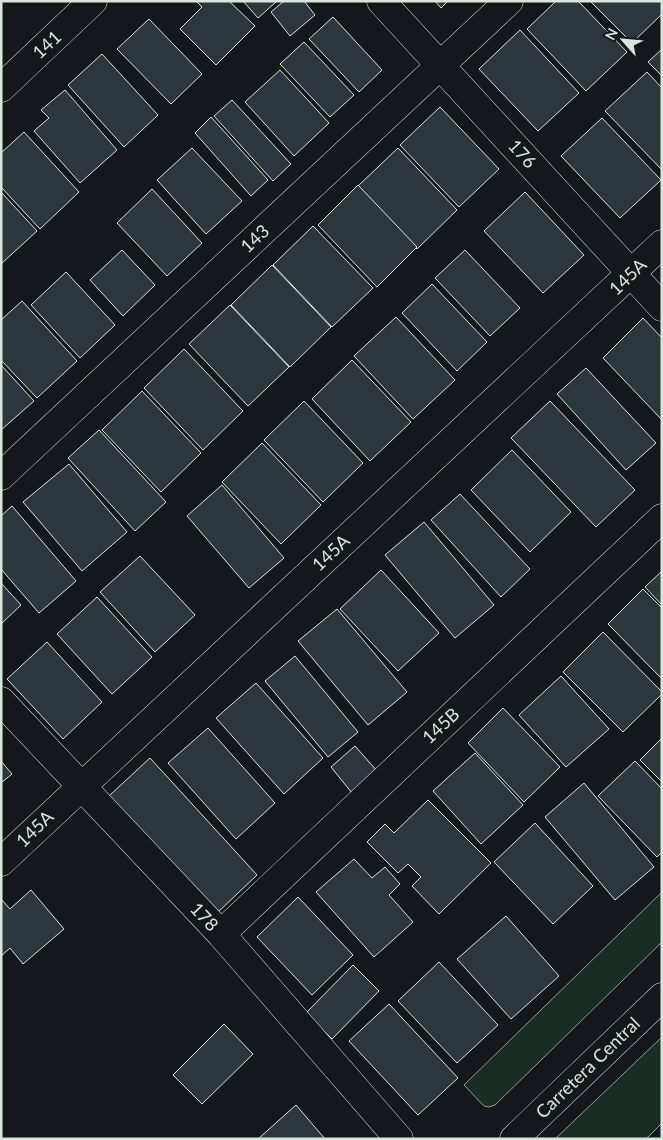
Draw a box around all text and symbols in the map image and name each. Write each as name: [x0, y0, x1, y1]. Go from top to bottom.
north arrow: [598, 15, 648, 65]
text: N: [601, 25, 621, 43]
street label: 141: [27, 26, 65, 63]
street label: 176: [504, 134, 541, 172]
street label: 143: [235, 220, 273, 257]
street label: 145A: [604, 253, 651, 299]
street label: 145A: [307, 529, 354, 575]
street label: 145B: [417, 703, 464, 748]
street label: 145A: [11, 805, 58, 851]
street label: 178: [186, 897, 223, 935]
street label: Carretera Central: [531, 1012, 644, 1123]

